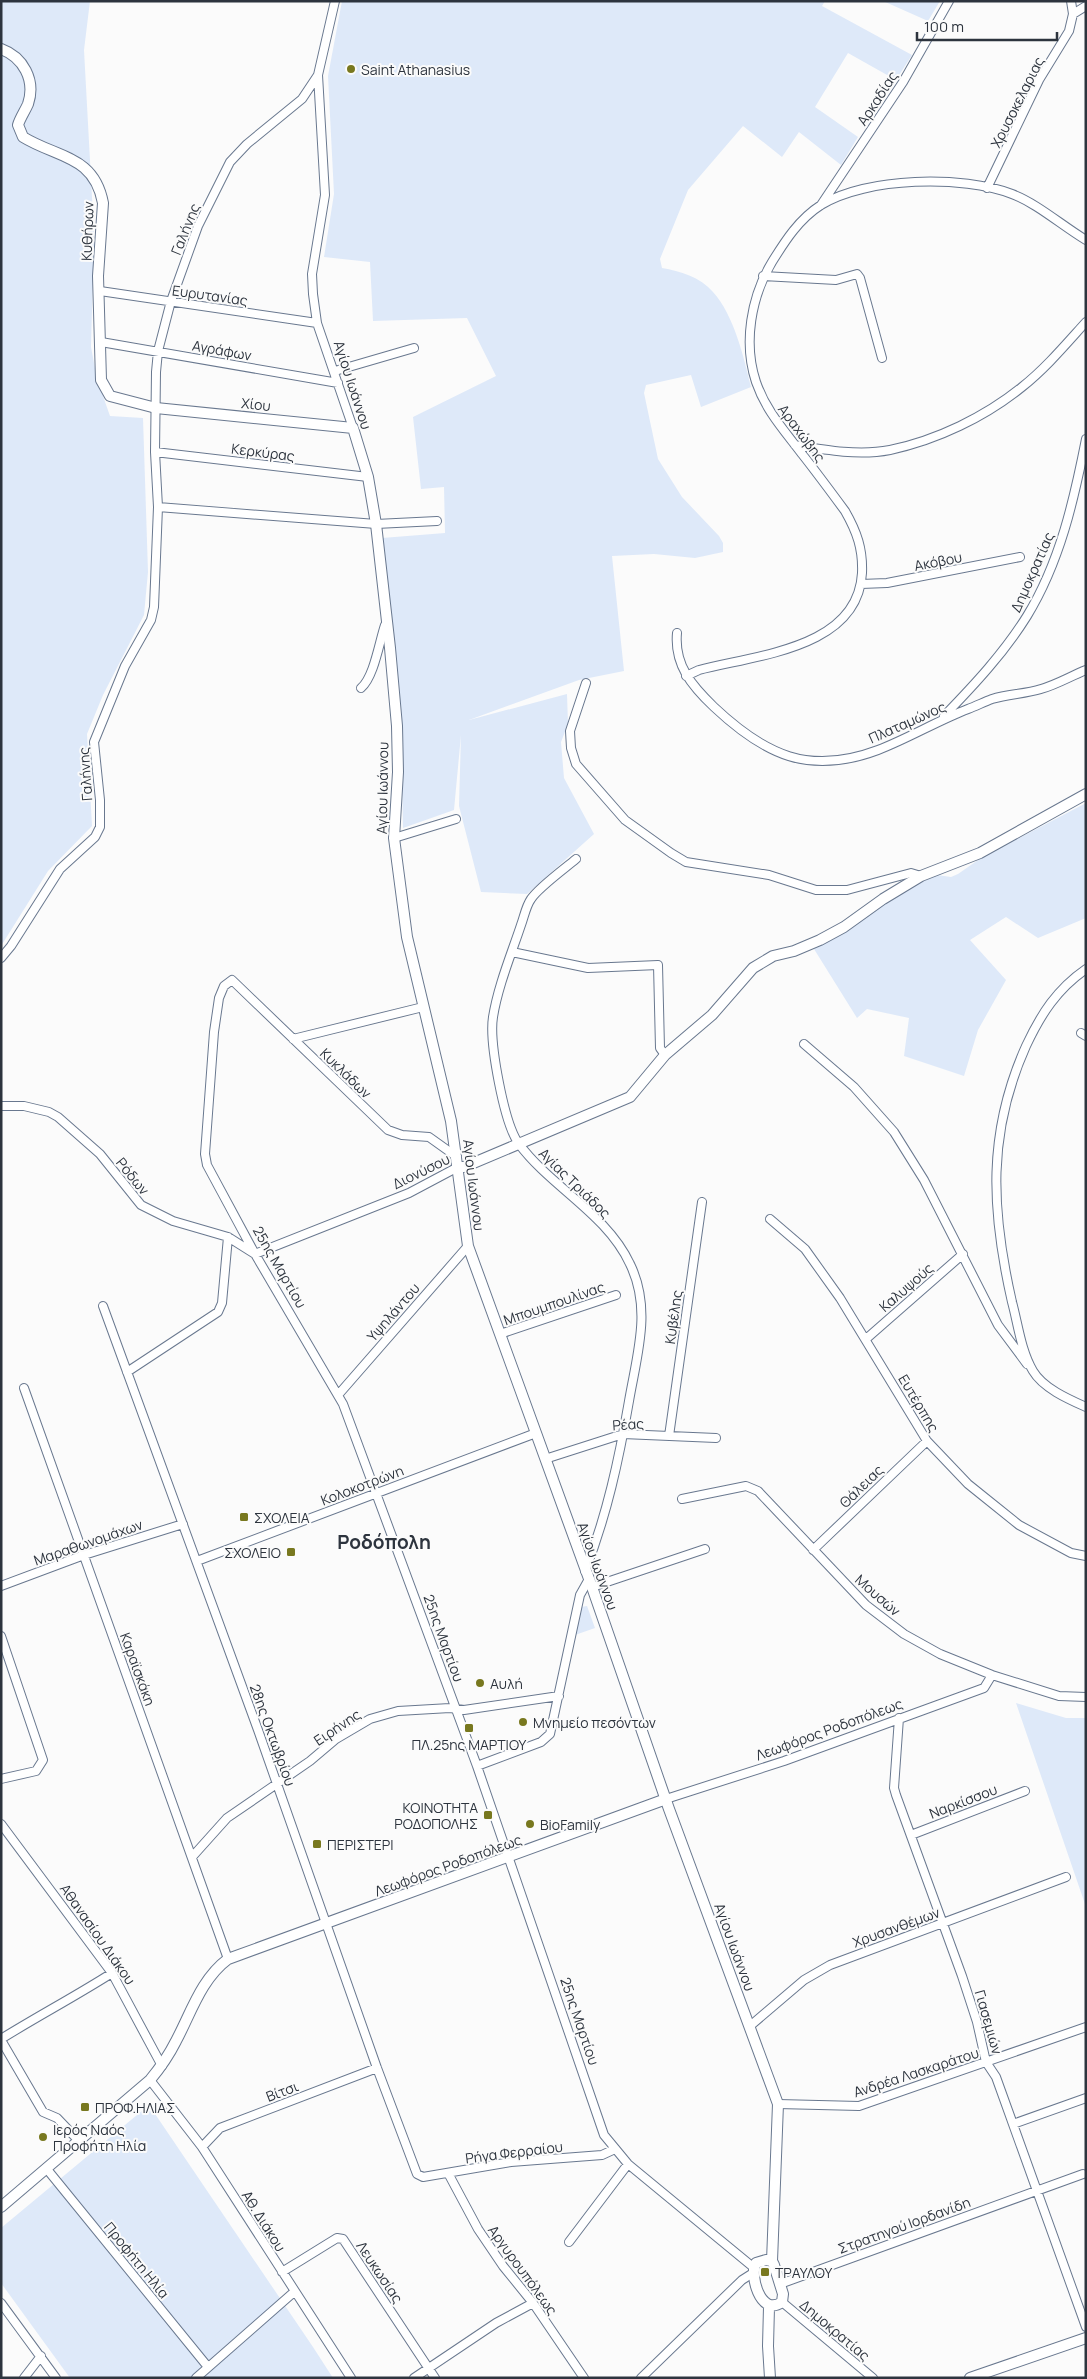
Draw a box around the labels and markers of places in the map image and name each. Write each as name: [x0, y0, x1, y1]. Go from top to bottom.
place label: Saint Athanasius: [361, 60, 470, 79]
marker: Saint Athanasius: [345, 63, 357, 75]
place label: ΣΧΟΛΕΙΑ: [254, 1508, 310, 1527]
marker: ΣΧΟΛΕΙΑ: [238, 1511, 250, 1523]
place label: ΣΧΟΛΕΙΟ: [224, 1543, 281, 1562]
marker: ΣΧΟΛΕΙΟ: [285, 1546, 297, 1558]
place label: Αυλή: [490, 1674, 523, 1693]
marker: Αυλή: [474, 1677, 486, 1689]
place label: Μνημείο πεσόντων: [533, 1713, 656, 1732]
marker: Μνημείο πεσόντων: [517, 1716, 529, 1728]
marker: ΠΛ.25ης ΜΑΡΤΙΟΥ: [463, 1722, 475, 1734]
place label: ΠΛ.25ης ΜΑΡΤΙΟΥ: [412, 1735, 527, 1754]
place label: ΚΟΙΝΟΤΗΤΑ ΡΟΔΟΠΟΛΗΣ: [394, 1798, 478, 1833]
marker: ΚΟΙΝΟΤΗΤΑ ΡΟΔΟΠΟΛΗΣ: [482, 1809, 494, 1821]
place label: BioFamily: [540, 1815, 601, 1834]
marker: BioFamily: [524, 1818, 536, 1830]
place label: ΠΕΡΙΣΤΕΡΙ: [327, 1835, 394, 1854]
marker: ΠΕΡΙΣΤΕΡΙ: [311, 1838, 323, 1850]
place label: ΠΡΟΦ.ΗΛΙΑΣ: [95, 2098, 175, 2117]
marker: ΠΡΟΦ.ΗΛΙΑΣ: [79, 2101, 91, 2113]
place label: Ιερός Ναός Προφήτη Ηλία: [53, 2120, 146, 2155]
marker: Ιερός Ναός Προφήτη Ηλία: [37, 2131, 49, 2143]
place label: ΤΡΑΥΛΟΥ: [775, 2263, 833, 2282]
marker: ΤΡΑΥΛΟΥ: [759, 2266, 771, 2278]

